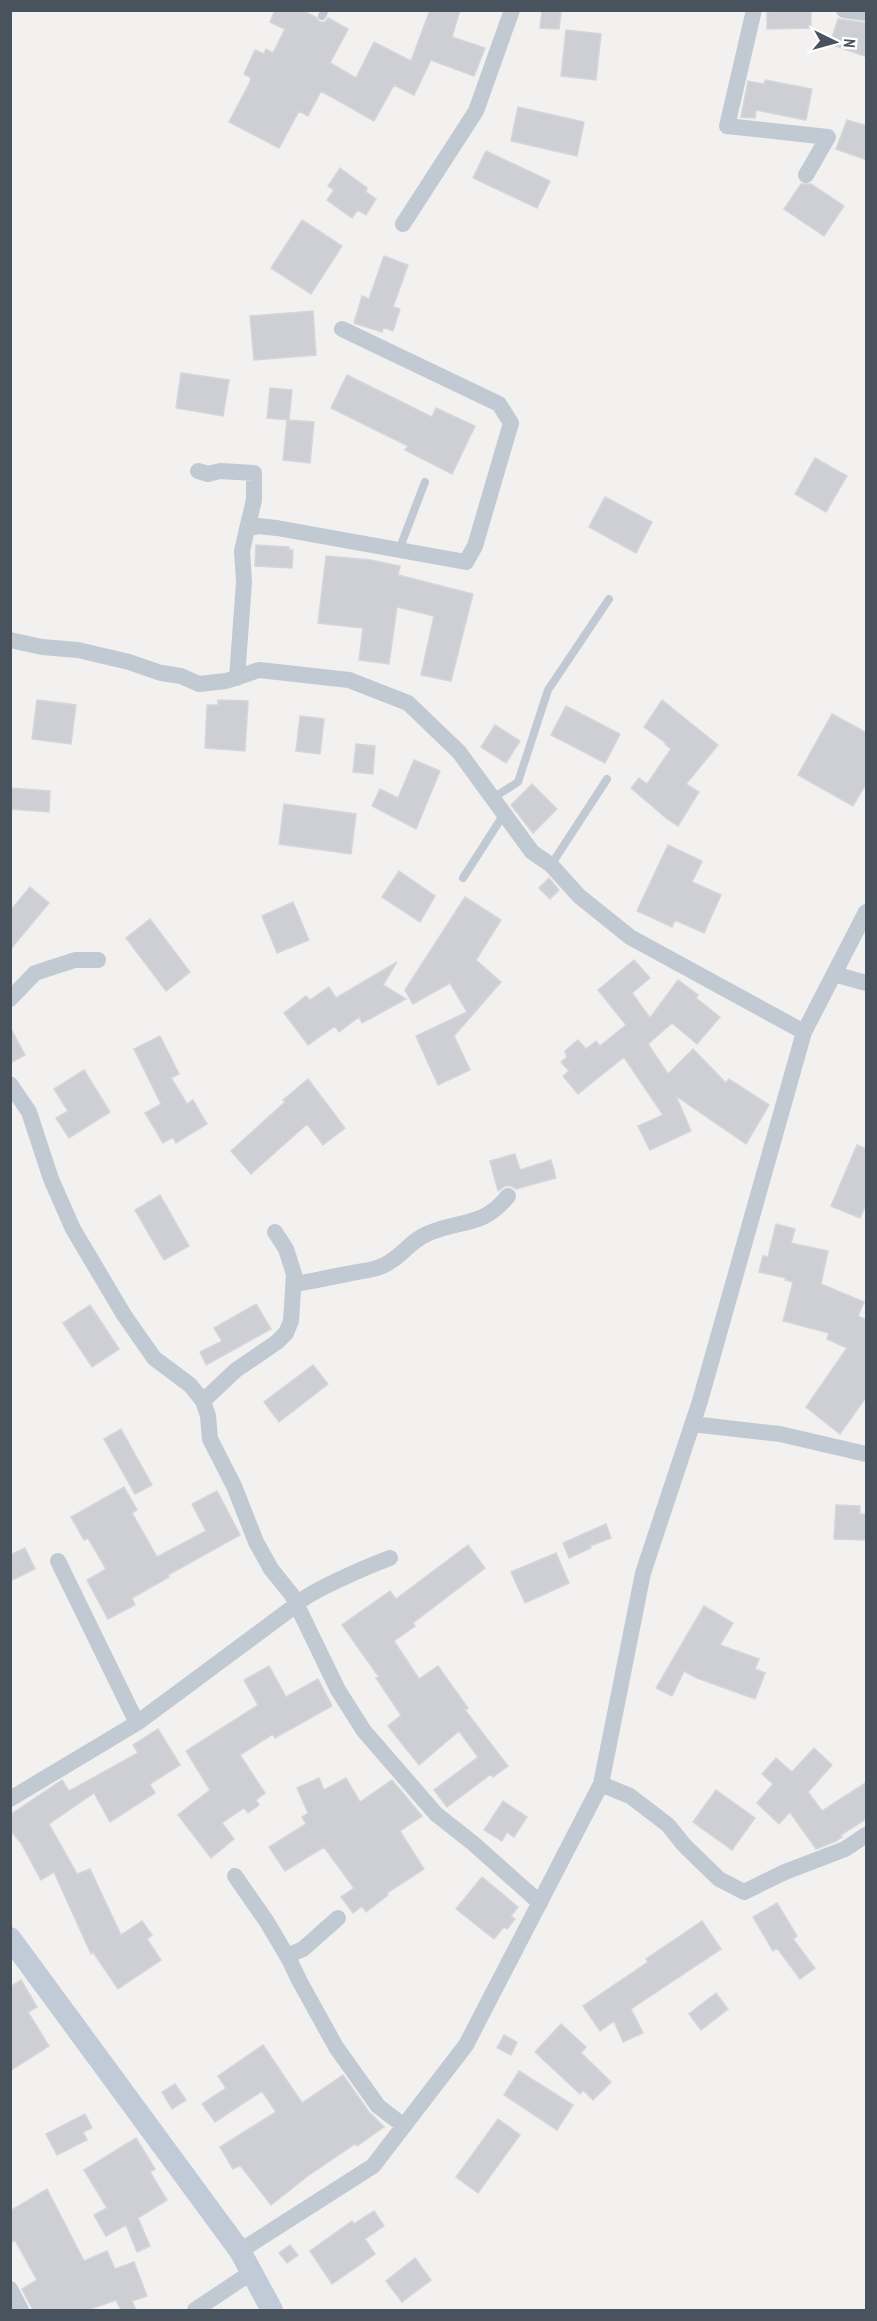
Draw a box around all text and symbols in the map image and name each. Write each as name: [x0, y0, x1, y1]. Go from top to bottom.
north arrow: [805, 12, 865, 72]
text: N: [840, 38, 860, 48]

